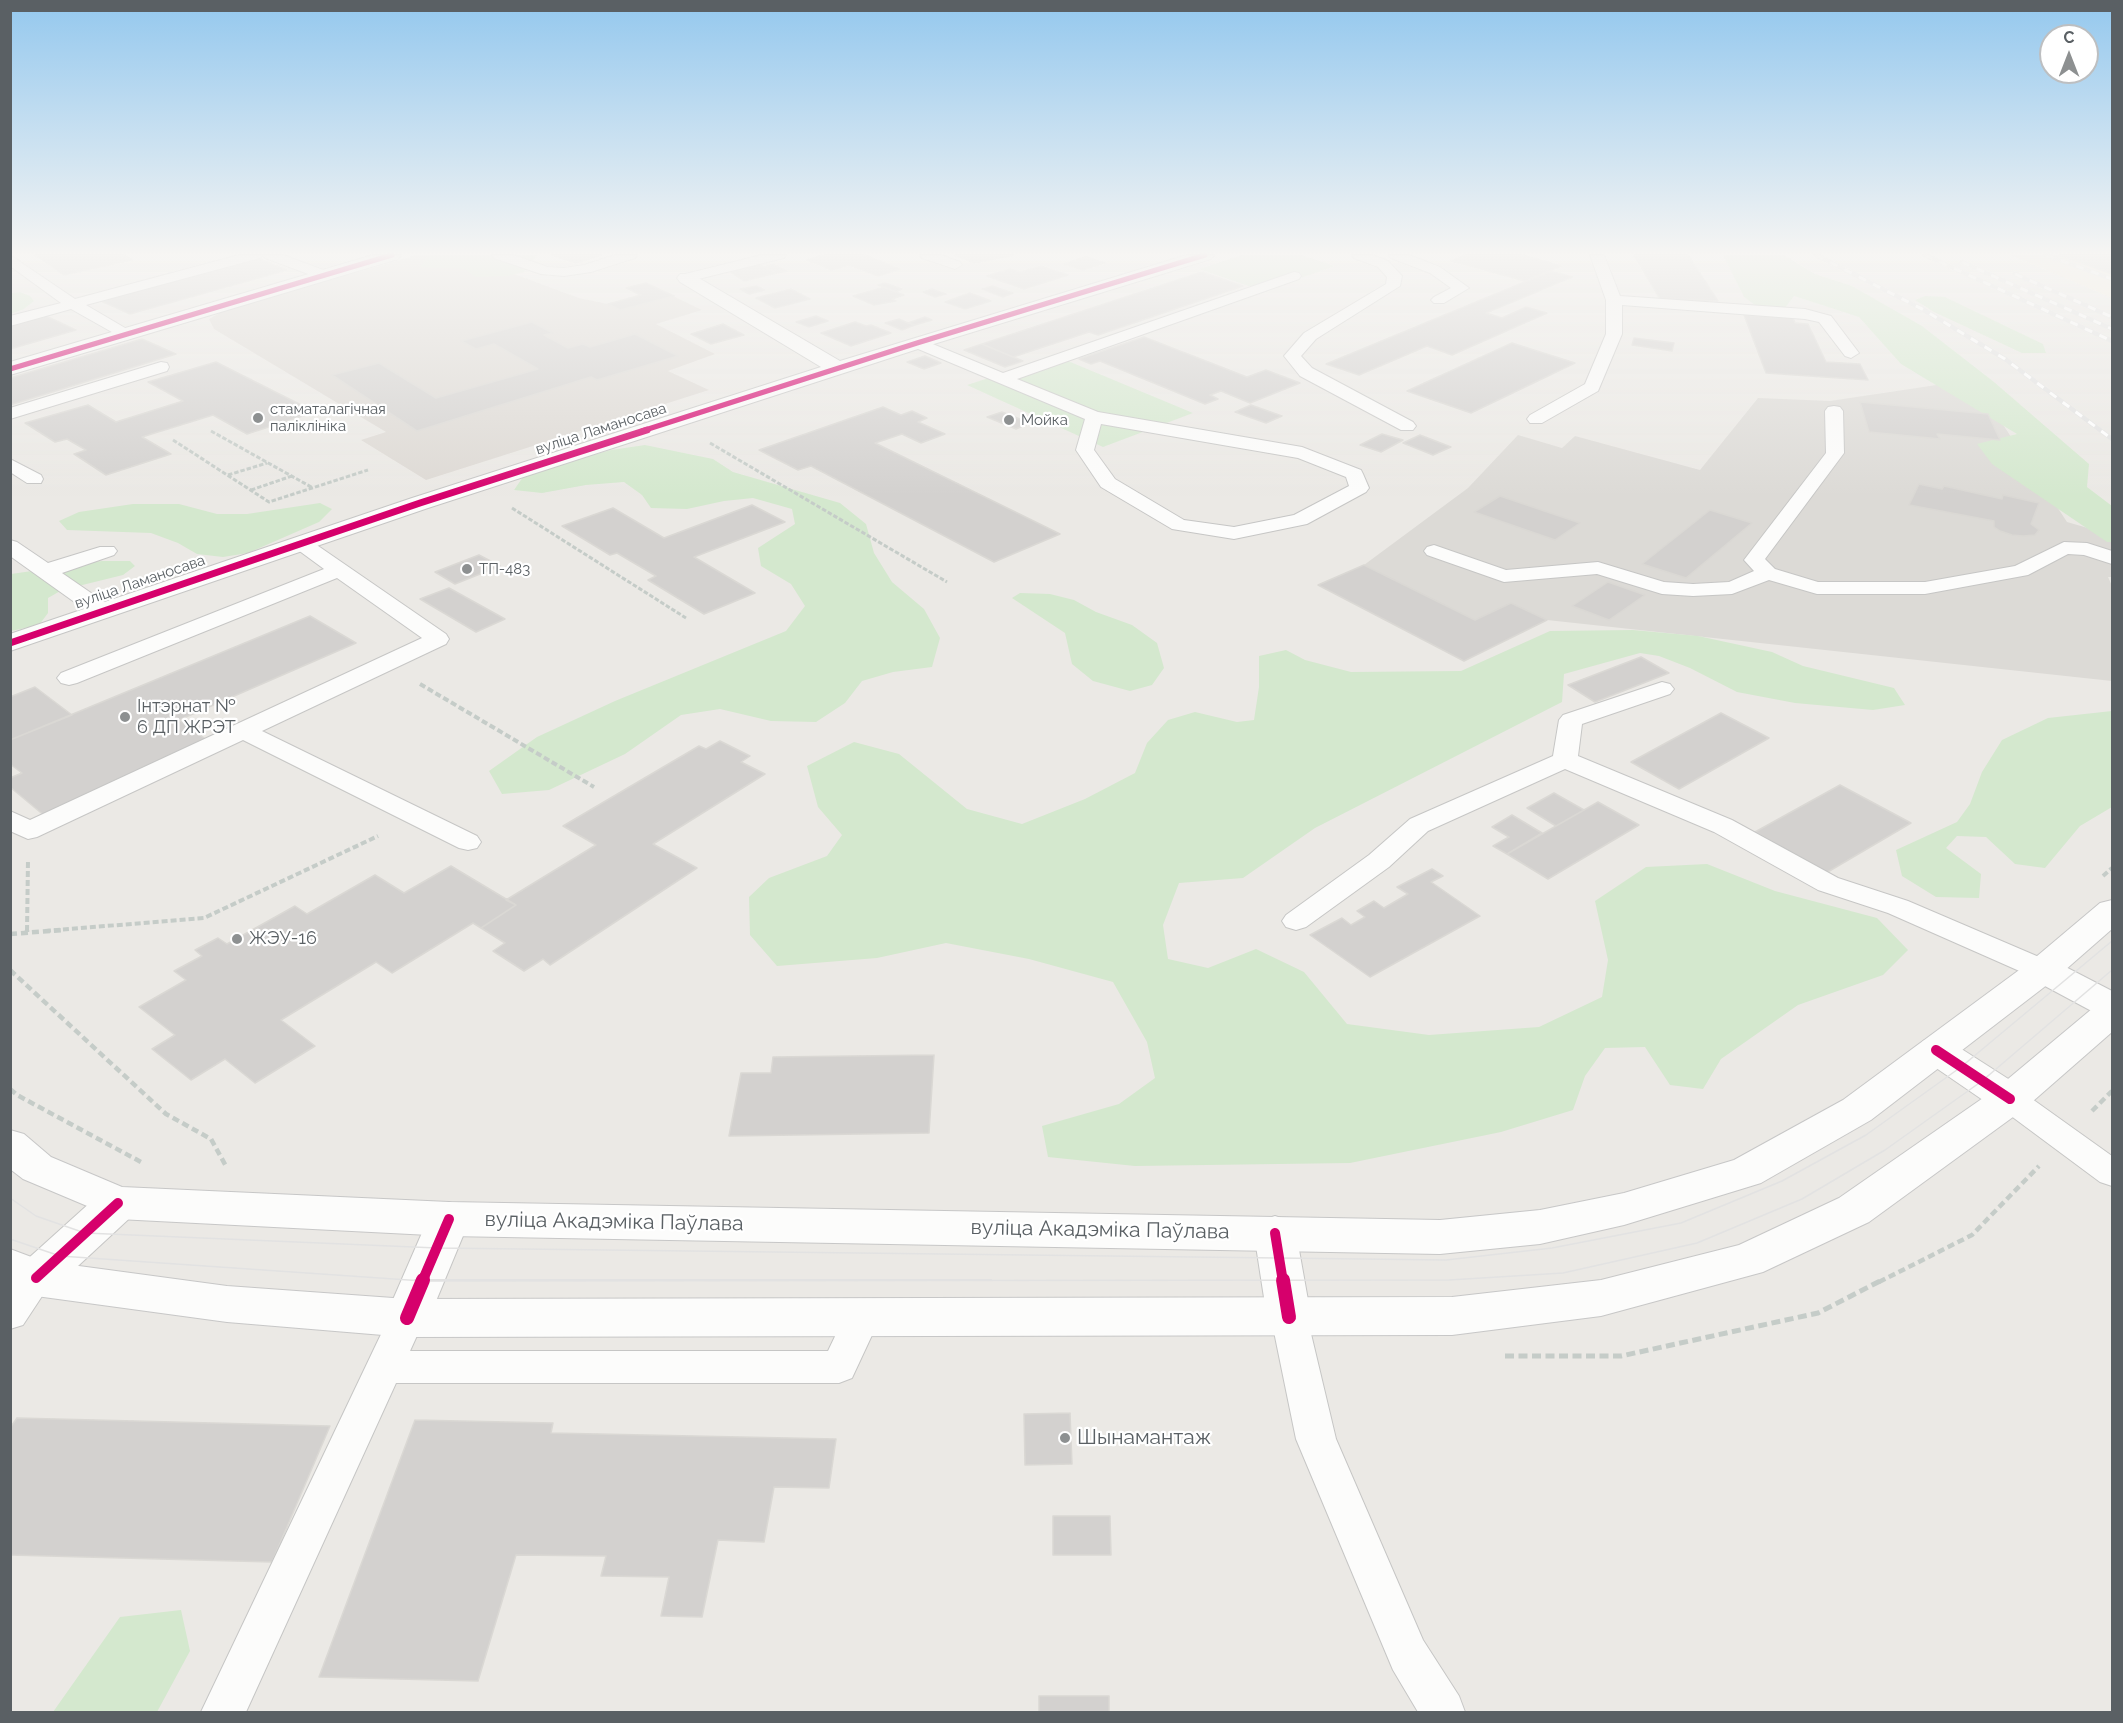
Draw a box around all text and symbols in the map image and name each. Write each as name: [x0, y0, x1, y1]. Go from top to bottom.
north arrow: [2039, 24, 2099, 84]
text: С: [2064, 28, 2074, 47]
street label: вуліца Ламаносава: [533, 399, 669, 459]
place label: стаматалагічная паліклініка: [270, 400, 386, 435]
marker: стаматалагічная паліклініка: [251, 411, 265, 425]
place label: Мойка: [1021, 411, 1068, 429]
marker: Мойка: [1002, 413, 1016, 427]
street label: вуліца Ламаносава: [72, 551, 208, 613]
place label: ТП-483: [479, 560, 530, 578]
marker: ТП-483: [460, 562, 474, 576]
place label: Інтэрнат № 6 ДП ЖРЭТ: [137, 696, 236, 738]
marker: Інтэрнат № 6 ДП ЖРЭТ: [118, 710, 132, 724]
place label: ЖЭУ-16: [249, 928, 317, 950]
marker: ЖЭУ-16: [230, 932, 244, 946]
street label: вуліца Акадэміка Паўлава: [484, 1207, 744, 1237]
street label: вуліца Акадэміка Паўлава: [970, 1215, 1230, 1245]
place label: Шынамантаж: [1077, 1425, 1211, 1451]
marker: Шынамантаж: [1058, 1431, 1072, 1445]

